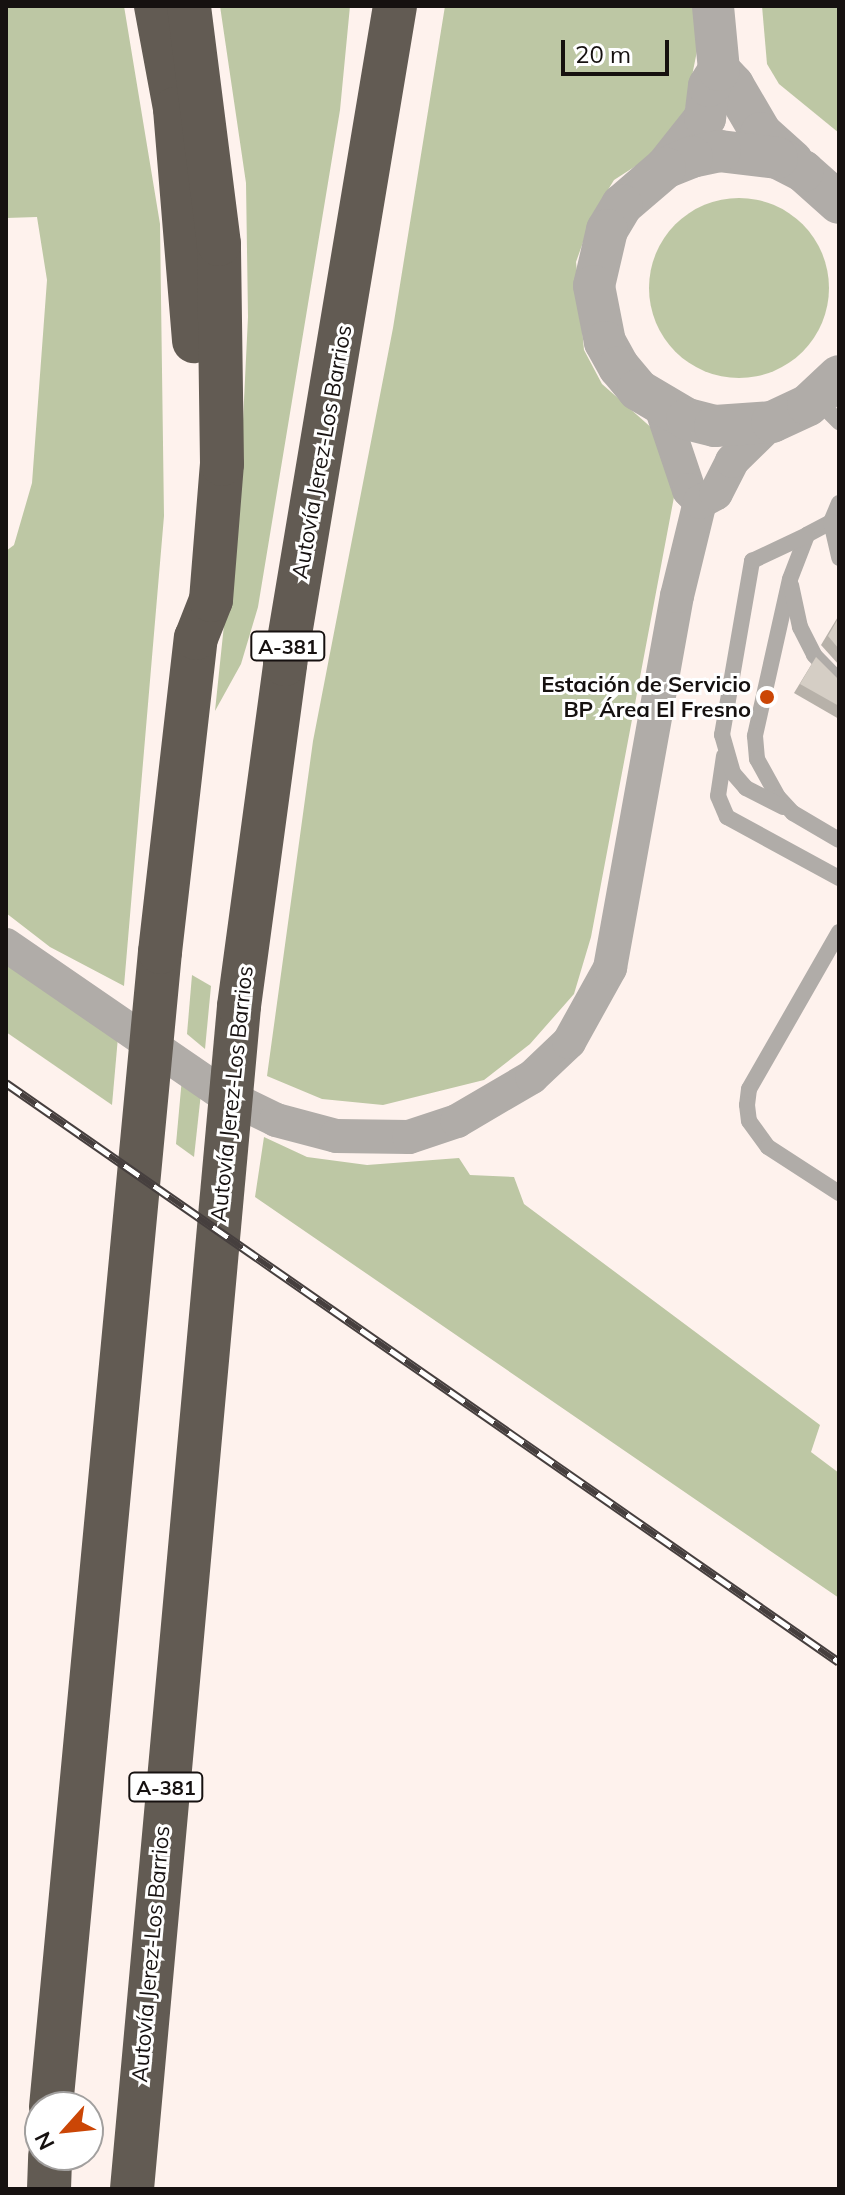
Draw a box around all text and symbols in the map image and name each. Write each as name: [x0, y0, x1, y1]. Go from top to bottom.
scale bar: [565, 24, 673, 74]
text: 20 m: [575, 39, 631, 69]
street label: Autovía Jerez-Los Barrios: [287, 323, 357, 581]
road number: A-381: [250, 630, 326, 662]
place label: Estación de Servicio BP Área El Fresno: [541, 671, 751, 722]
marker: Estación de Servicio BP Área El Fresno: [758, 688, 776, 706]
street label: Autovía Jerez-Los Barrios: [205, 965, 259, 1223]
road number: A-381: [128, 1771, 204, 1803]
street label: Autovía Jerez-Los Barrios: [127, 1825, 175, 2083]
north arrow: [24, 2091, 104, 2171]
text: N: [28, 2127, 61, 2155]

